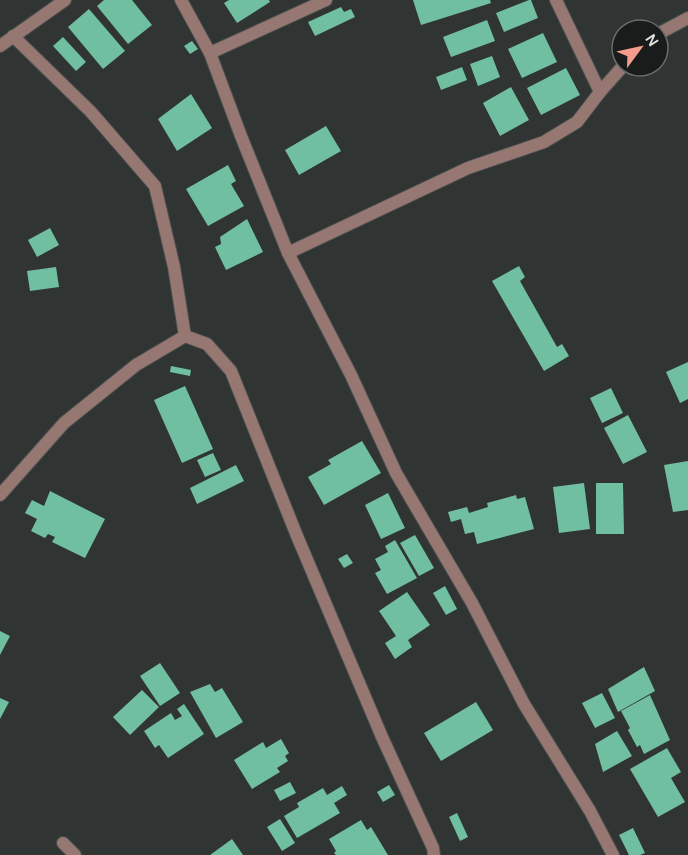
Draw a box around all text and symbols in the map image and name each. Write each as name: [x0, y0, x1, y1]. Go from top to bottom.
north arrow: [610, 18, 670, 78]
text: N: [641, 30, 663, 50]

